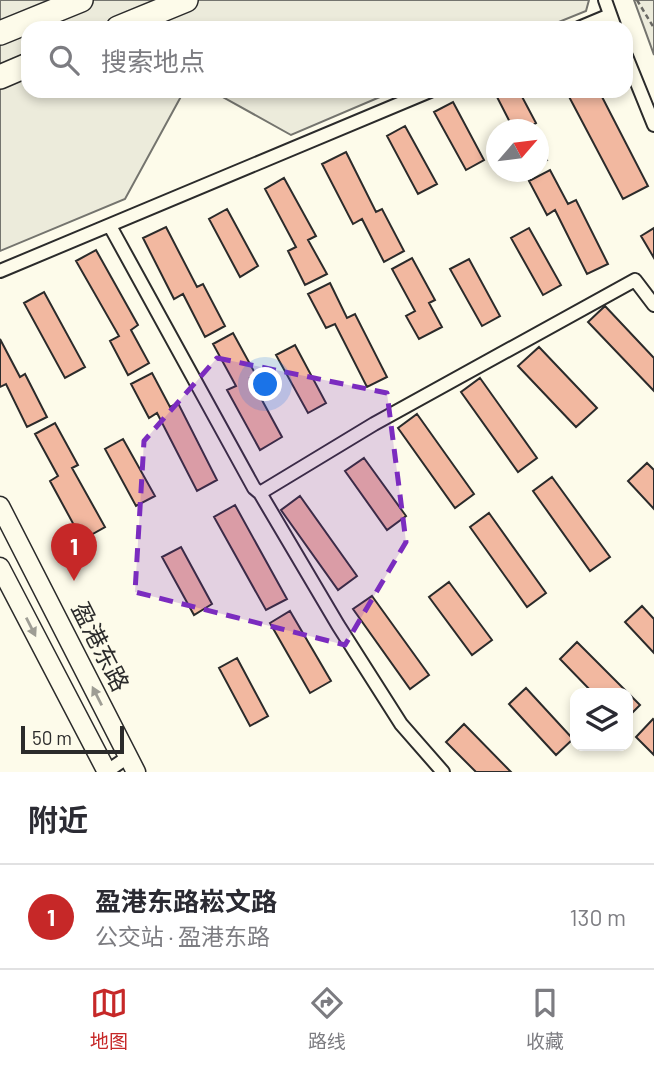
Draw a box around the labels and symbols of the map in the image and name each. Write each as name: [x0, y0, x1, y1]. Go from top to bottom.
north arrow: [486, 119, 549, 182]
your location: [248, 367, 282, 401]
pin: 1: [51, 523, 97, 581]
street label: 盈港东路: [67, 597, 136, 696]
one-way arrow: [25, 618, 37, 638]
one-way arrow: [92, 686, 103, 706]
scale bar: [21, 723, 124, 755]

